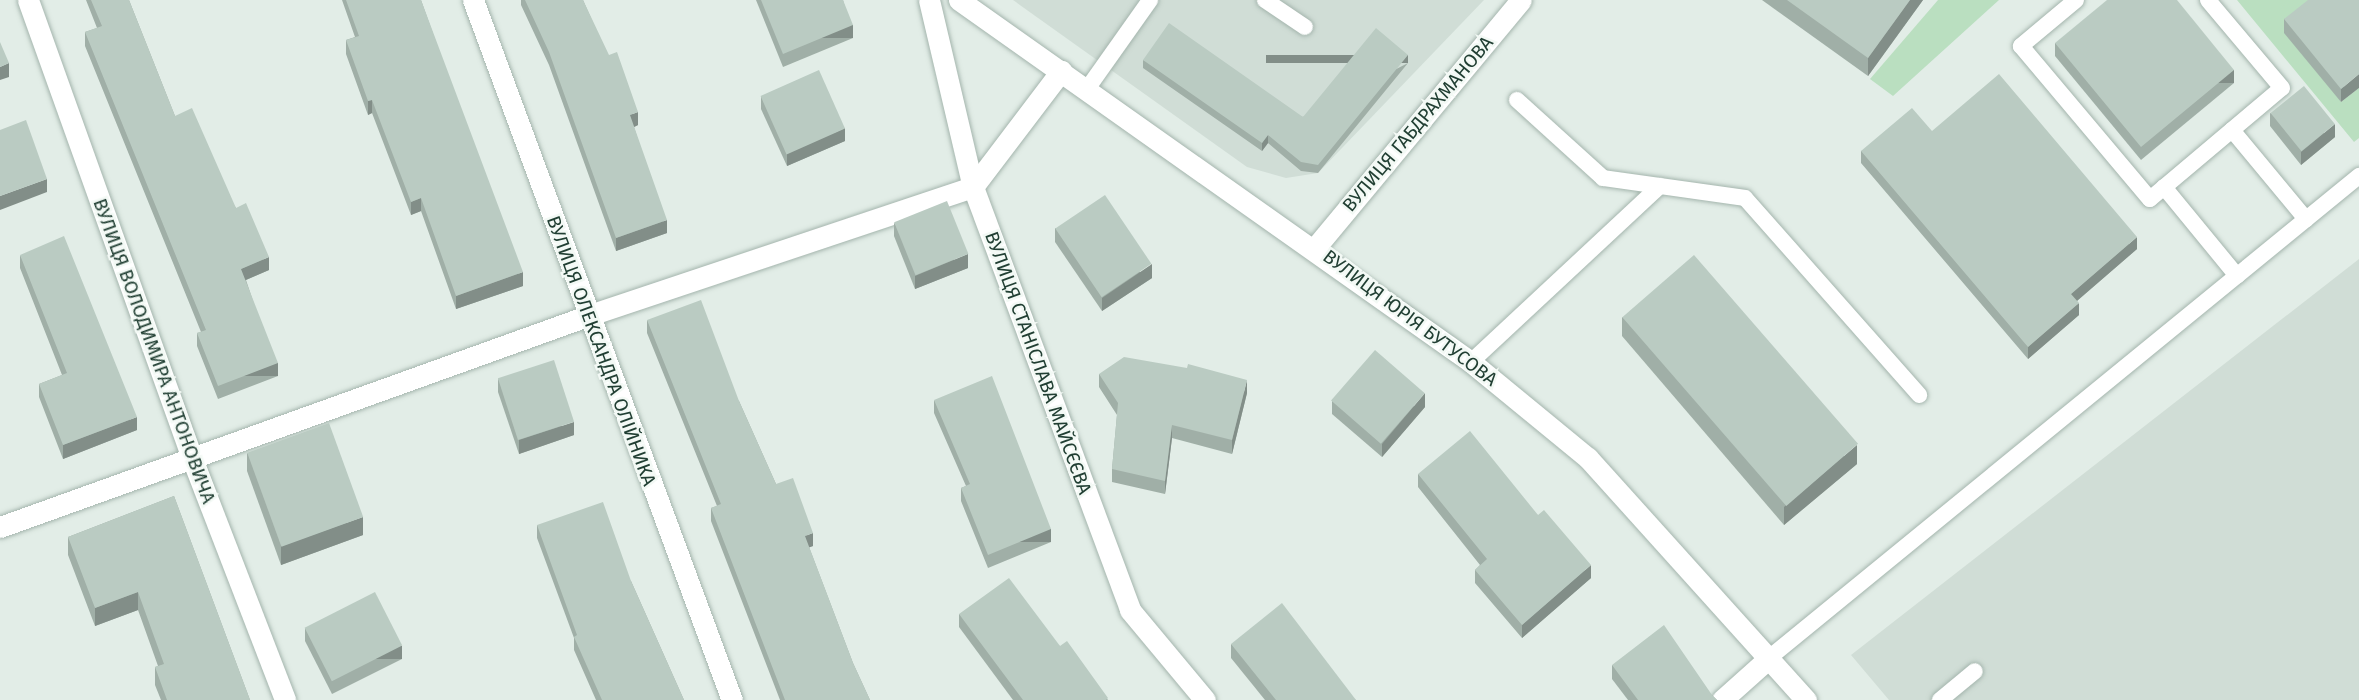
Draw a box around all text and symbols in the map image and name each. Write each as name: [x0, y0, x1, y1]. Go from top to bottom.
street label: ВУЛИЦЯ ГАБДРАХМАНОВА: [1338, 32, 1498, 216]
street label: ВУЛИЦЯ ВОЛОДИМИРА АНТОНОВИЧА: [88, 195, 220, 507]
street label: ВУЛИЦЯ ОЛЕКСАНДРА ОЛІЙНИКА: [541, 213, 661, 489]
street label: ВУЛИЦЯ СТАНІСЛАВА МАЙСЄЄВА: [980, 229, 1096, 497]
street label: ВУЛИЦЯ ЮРІЯ БУТУСОВА: [1318, 245, 1502, 391]

